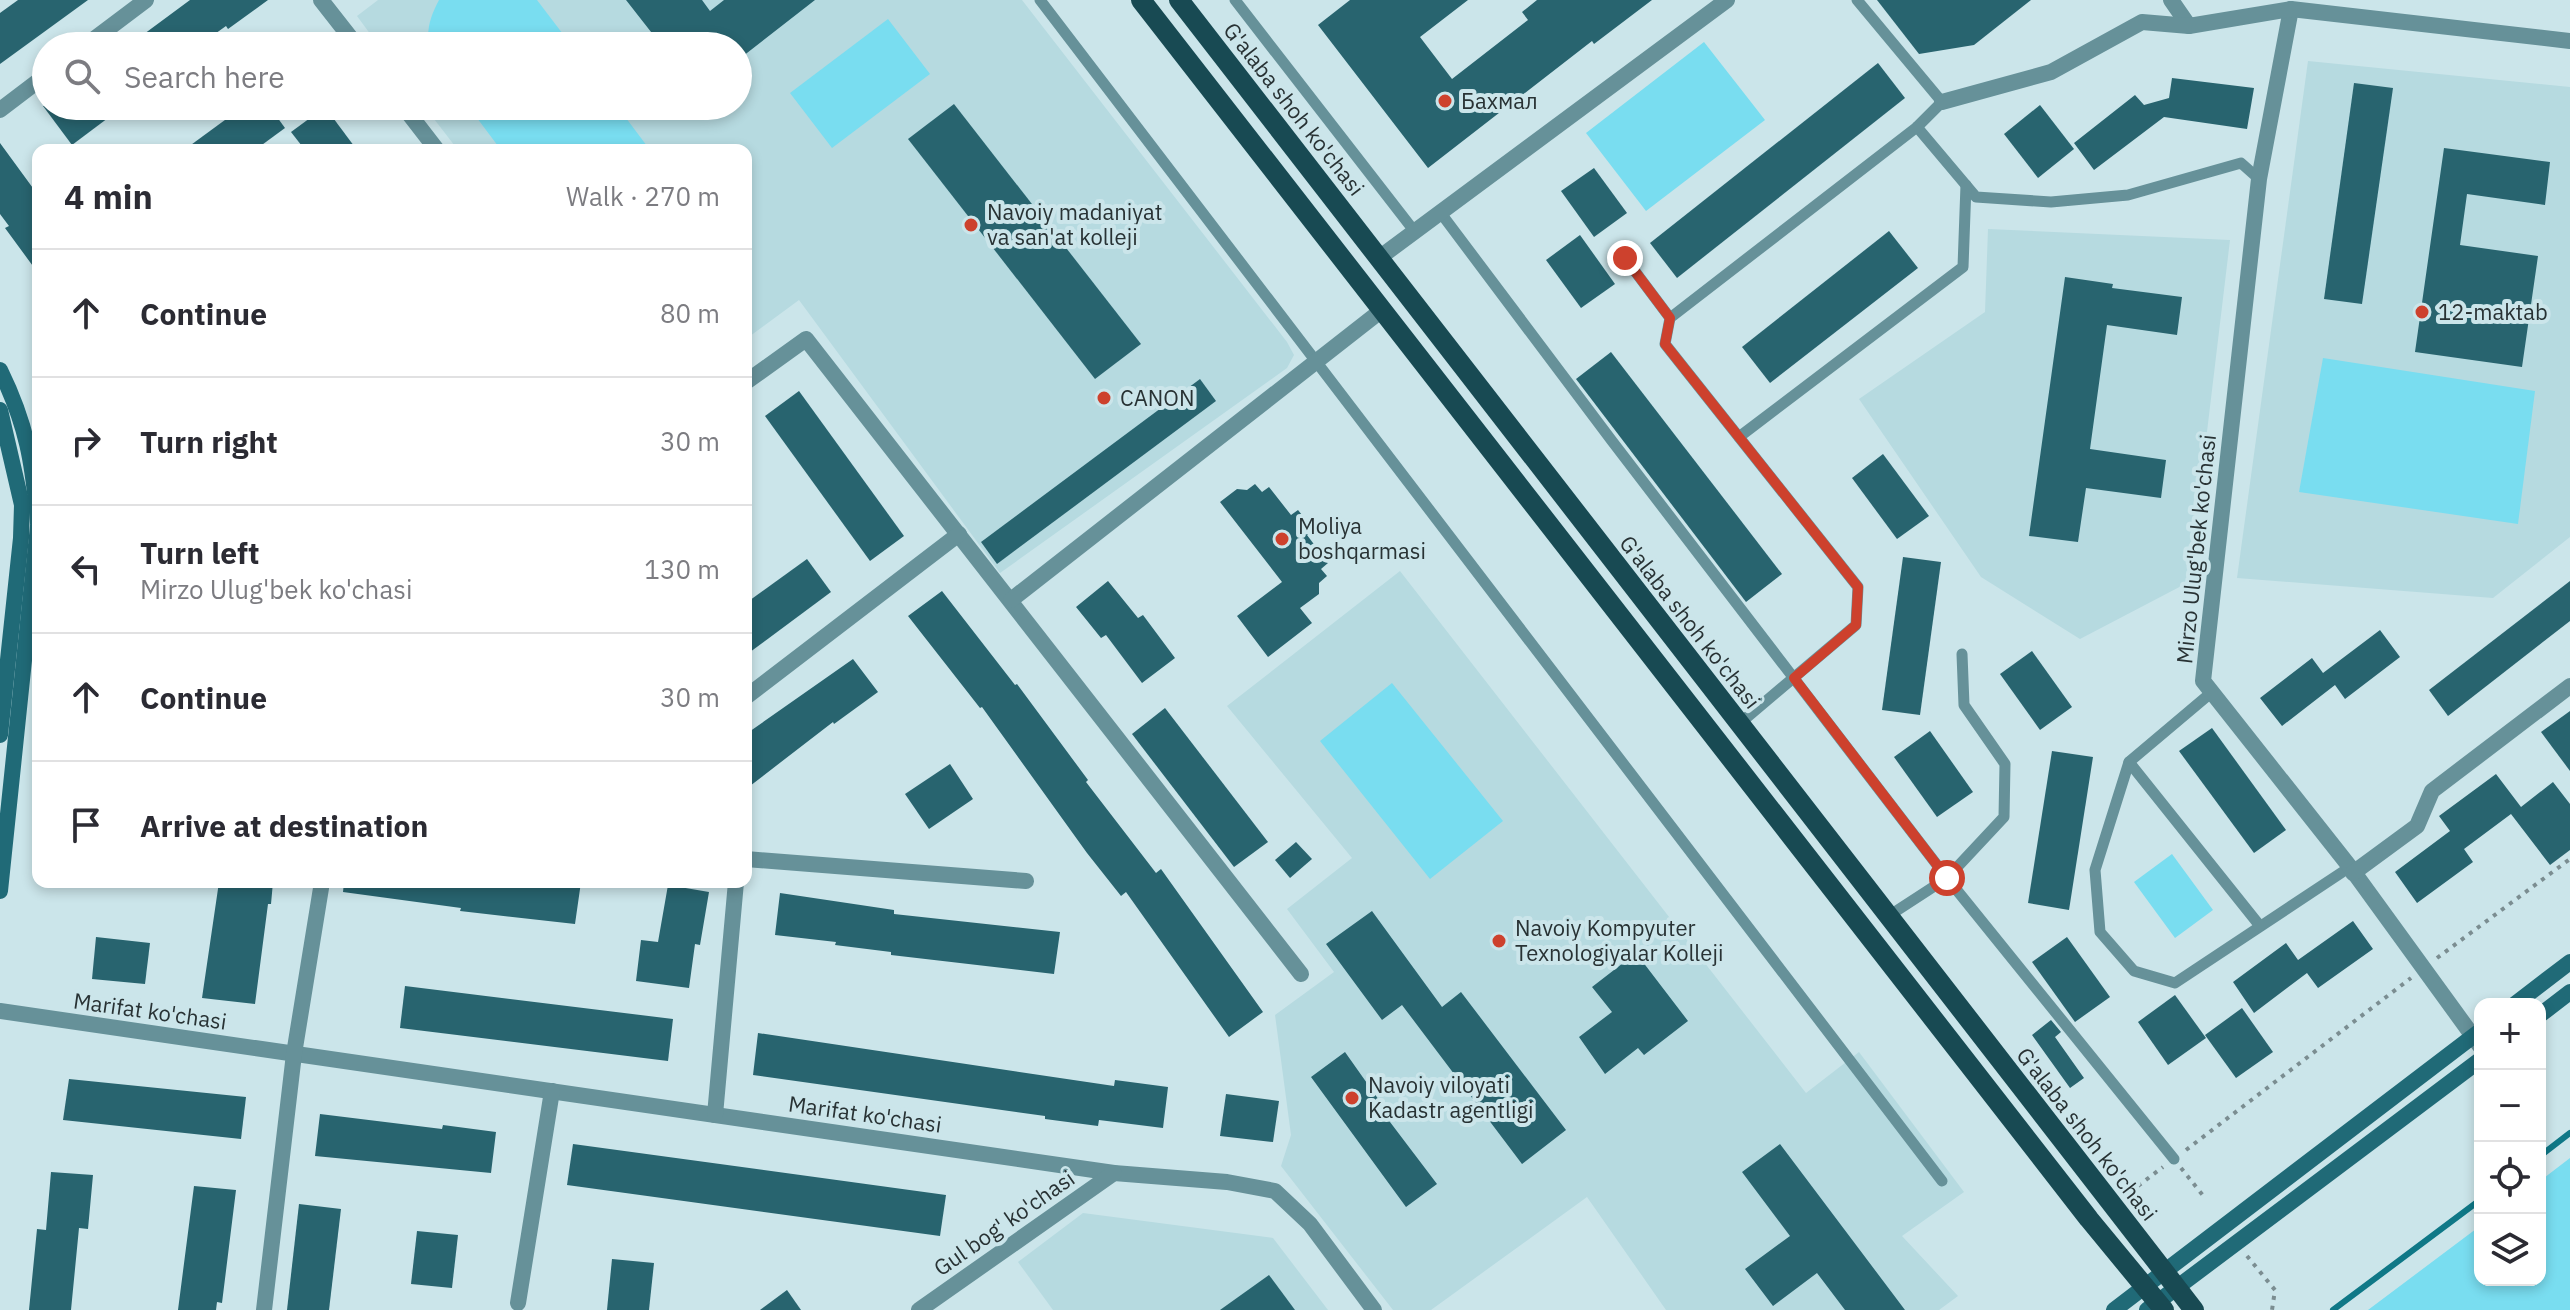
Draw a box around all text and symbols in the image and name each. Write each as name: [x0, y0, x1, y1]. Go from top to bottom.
street label: G'alaba shoh ko'chasi: [1218, 16, 1371, 201]
search box: [32, 32, 752, 120]
icon: search: [60, 54, 104, 98]
text: Search here: [124, 57, 285, 96]
place label: Бахмал: [1461, 86, 1538, 115]
marker: Бахмал: [1436, 92, 1454, 110]
text: 4 min: [64, 174, 153, 218]
text: Walk · 270 m: [566, 179, 720, 213]
place label: Navoiy madaniyat va san'at kolleji: [987, 197, 1162, 251]
marker: Navoiy madaniyat va san'at kolleji: [962, 216, 980, 234]
route end: [1607, 240, 1643, 276]
icon: ahead: [64, 291, 108, 335]
text: Continue: [140, 294, 267, 333]
text: 80 m: [660, 296, 720, 330]
place label: 12-maktab: [2438, 297, 2548, 326]
marker: 12-maktab: [2413, 303, 2431, 321]
place label: CANON: [1120, 383, 1194, 412]
marker: CANON: [1095, 389, 1113, 407]
icon: right: [64, 419, 108, 463]
text: Turn right: [140, 422, 278, 461]
text: 30 m: [660, 424, 720, 458]
street label: Mirzo Ulug'bek ko'chasi: [2169, 433, 2222, 665]
place label: Moliya boshqarmasi: [1298, 511, 1426, 565]
street label: G'alaba shoh ko'chasi: [1614, 529, 1767, 714]
marker: Moliya boshqarmasi: [1273, 530, 1291, 548]
text: Turn left: [140, 533, 259, 572]
icon: left: [64, 547, 108, 591]
text: 130 m: [644, 552, 720, 586]
text: Mirzo Ulug'bek ko'chasi: [140, 572, 412, 606]
icon: ahead: [64, 675, 108, 719]
text: Continue: [140, 678, 267, 717]
text: 30 m: [660, 680, 720, 714]
icon: arrive: [64, 803, 108, 847]
text: Arrive at destination: [140, 806, 428, 845]
route start: [1929, 860, 1965, 896]
place label: Navoiy Kompyuter Texnologiyalar Kolleji: [1515, 913, 1723, 967]
marker: Navoiy Kompyuter Texnologiyalar Kolleji: [1490, 932, 1508, 950]
street label: Marifat ko'chasi: [72, 985, 229, 1036]
map controls: [2474, 998, 2546, 1286]
button: +: [2474, 998, 2546, 1070]
street label: G'alaba shoh ko'chasi: [2011, 1041, 2164, 1226]
place label: Navoiy viloyati Kadastr agentligi: [1368, 1070, 1534, 1124]
button: −: [2474, 1070, 2546, 1142]
street label: Marifat ko'chasi: [787, 1088, 944, 1139]
marker: Navoiy viloyati Kadastr agentligi: [1343, 1089, 1361, 1107]
button: locate: [2474, 1142, 2546, 1214]
street label: Gul bog' ko'chasi: [927, 1163, 1080, 1282]
button: layers: [2474, 1214, 2546, 1286]

